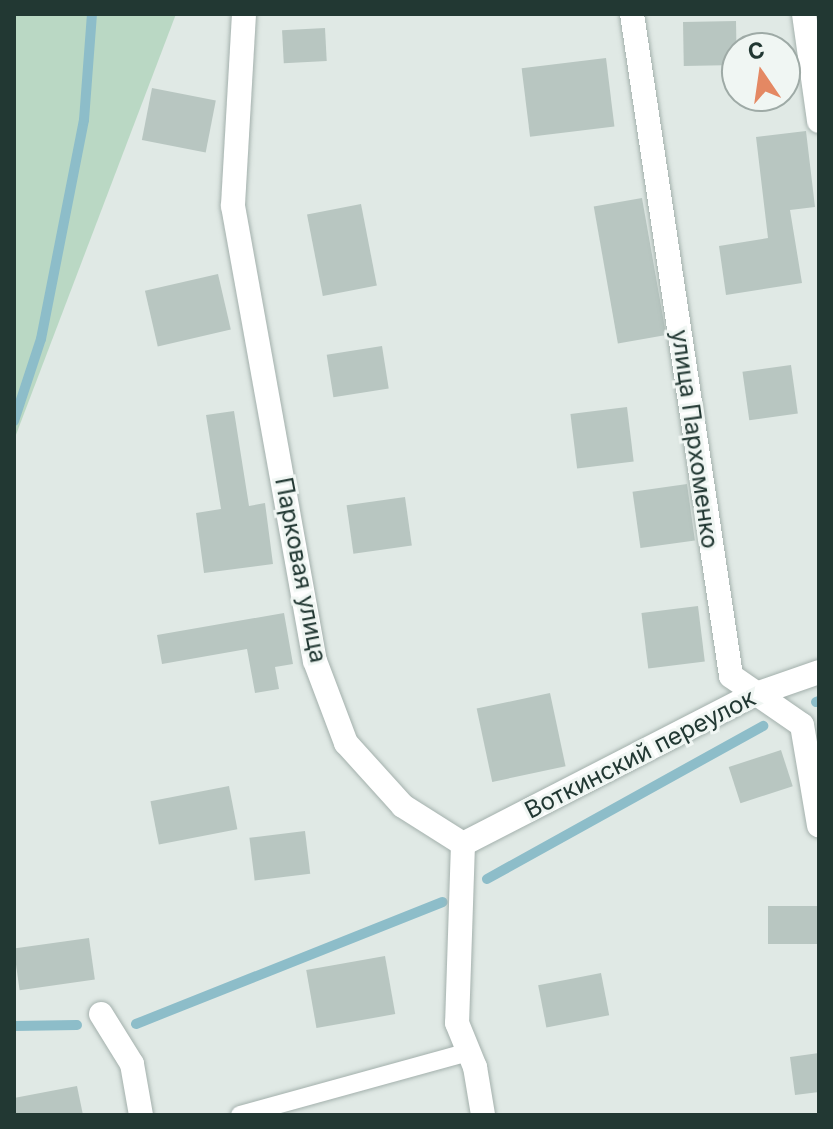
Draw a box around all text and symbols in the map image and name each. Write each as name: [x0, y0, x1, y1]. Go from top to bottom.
north arrow: [721, 32, 801, 112]
text: С: [745, 36, 767, 65]
street label: улица Пархоменко: [665, 328, 725, 550]
street label: Парковая улица: [269, 475, 333, 665]
street label: Воткинский переулок: [520, 683, 760, 825]

